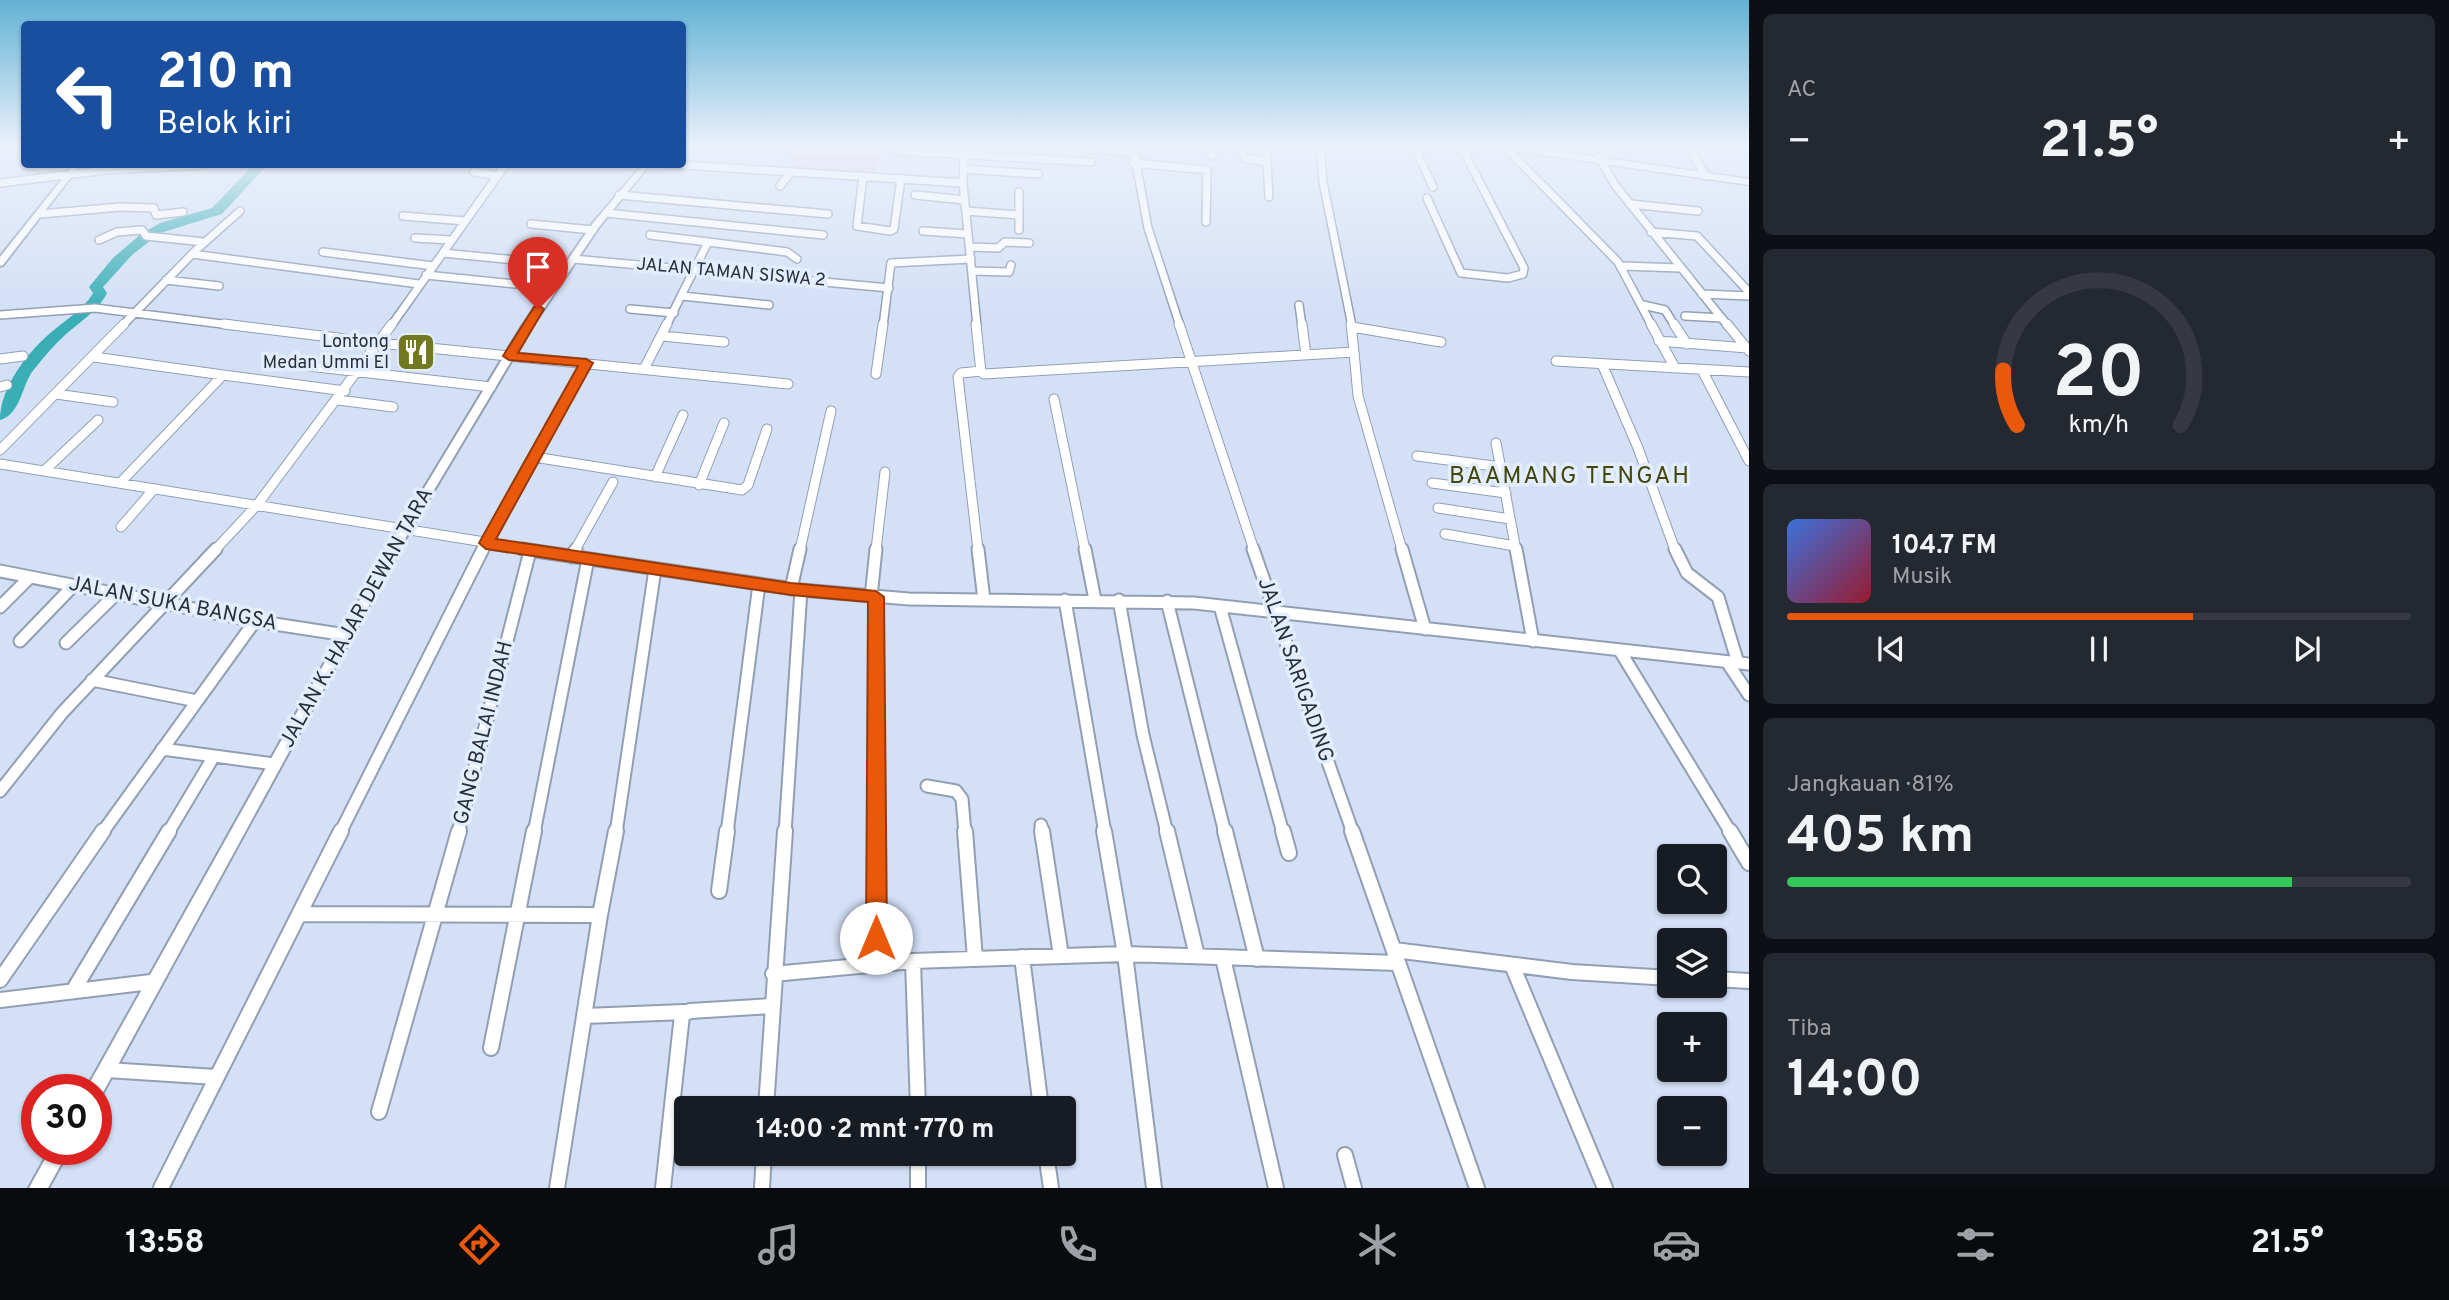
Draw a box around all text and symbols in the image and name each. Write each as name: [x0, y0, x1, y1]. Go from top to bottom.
text: 210 m: [157, 44, 294, 106]
icon: left: [42, 49, 133, 140]
text: AC: [1787, 76, 1816, 105]
text: Belok kiri: [157, 105, 292, 145]
text: 21.5°: [2040, 110, 2158, 176]
text: −: [1787, 119, 1812, 168]
text: +: [2386, 119, 2411, 168]
pin: [508, 237, 568, 309]
icon: arrive: [519, 248, 557, 286]
street label: JALAN TAMAN SISWA 2: [635, 253, 827, 293]
place label: Lontong Medan Ummi El: [263, 331, 389, 375]
restaurant icon: Lontong Medan Ummi El: [395, 331, 437, 373]
text: 20: [2053, 332, 2145, 424]
text: km/h: [2069, 410, 2129, 442]
district label: BAAMANG TENGAH: [1449, 462, 1691, 492]
street label: JALAN K. HAJAR DEWAN TARA: [274, 483, 440, 753]
text: 104.7 FM: [1892, 530, 1997, 563]
text: Musik: [1892, 563, 1952, 592]
street label: JALAN SUKA BANGSA: [67, 571, 279, 637]
street label: JALAN SARIGADING: [1251, 574, 1339, 766]
icon: previous: [1872, 630, 1910, 668]
icon: pause: [2080, 630, 2118, 668]
icon: next: [2288, 630, 2326, 668]
street label: GANG BALAI INDAH: [448, 638, 520, 828]
text: Jangkauan · 81%: [1787, 771, 1954, 800]
text: 405 km: [1787, 805, 1974, 871]
map controls: [1657, 844, 1727, 1166]
button: search: [1657, 844, 1727, 914]
position arrow: [839, 901, 913, 975]
button: layers: [1657, 928, 1727, 998]
button: +: [1657, 1012, 1727, 1082]
text: Tiba: [1787, 1015, 1832, 1044]
text: 14:00: [1787, 1049, 1922, 1115]
speed limit sign: 30: [21, 1074, 112, 1165]
button: −: [1657, 1096, 1727, 1166]
text: 14:00 · 2 mnt · 770 m: [756, 1114, 994, 1147]
icon: directions: [455, 1220, 504, 1269]
icon: music: [754, 1220, 803, 1269]
icon: phone: [1053, 1220, 1102, 1269]
icon: climate: [1353, 1220, 1402, 1269]
icon: car: [1652, 1220, 1701, 1269]
icon: filters: [1951, 1220, 2000, 1269]
text: 13:58: [125, 1224, 205, 1264]
text: 21.5°: [2251, 1224, 2324, 1264]

